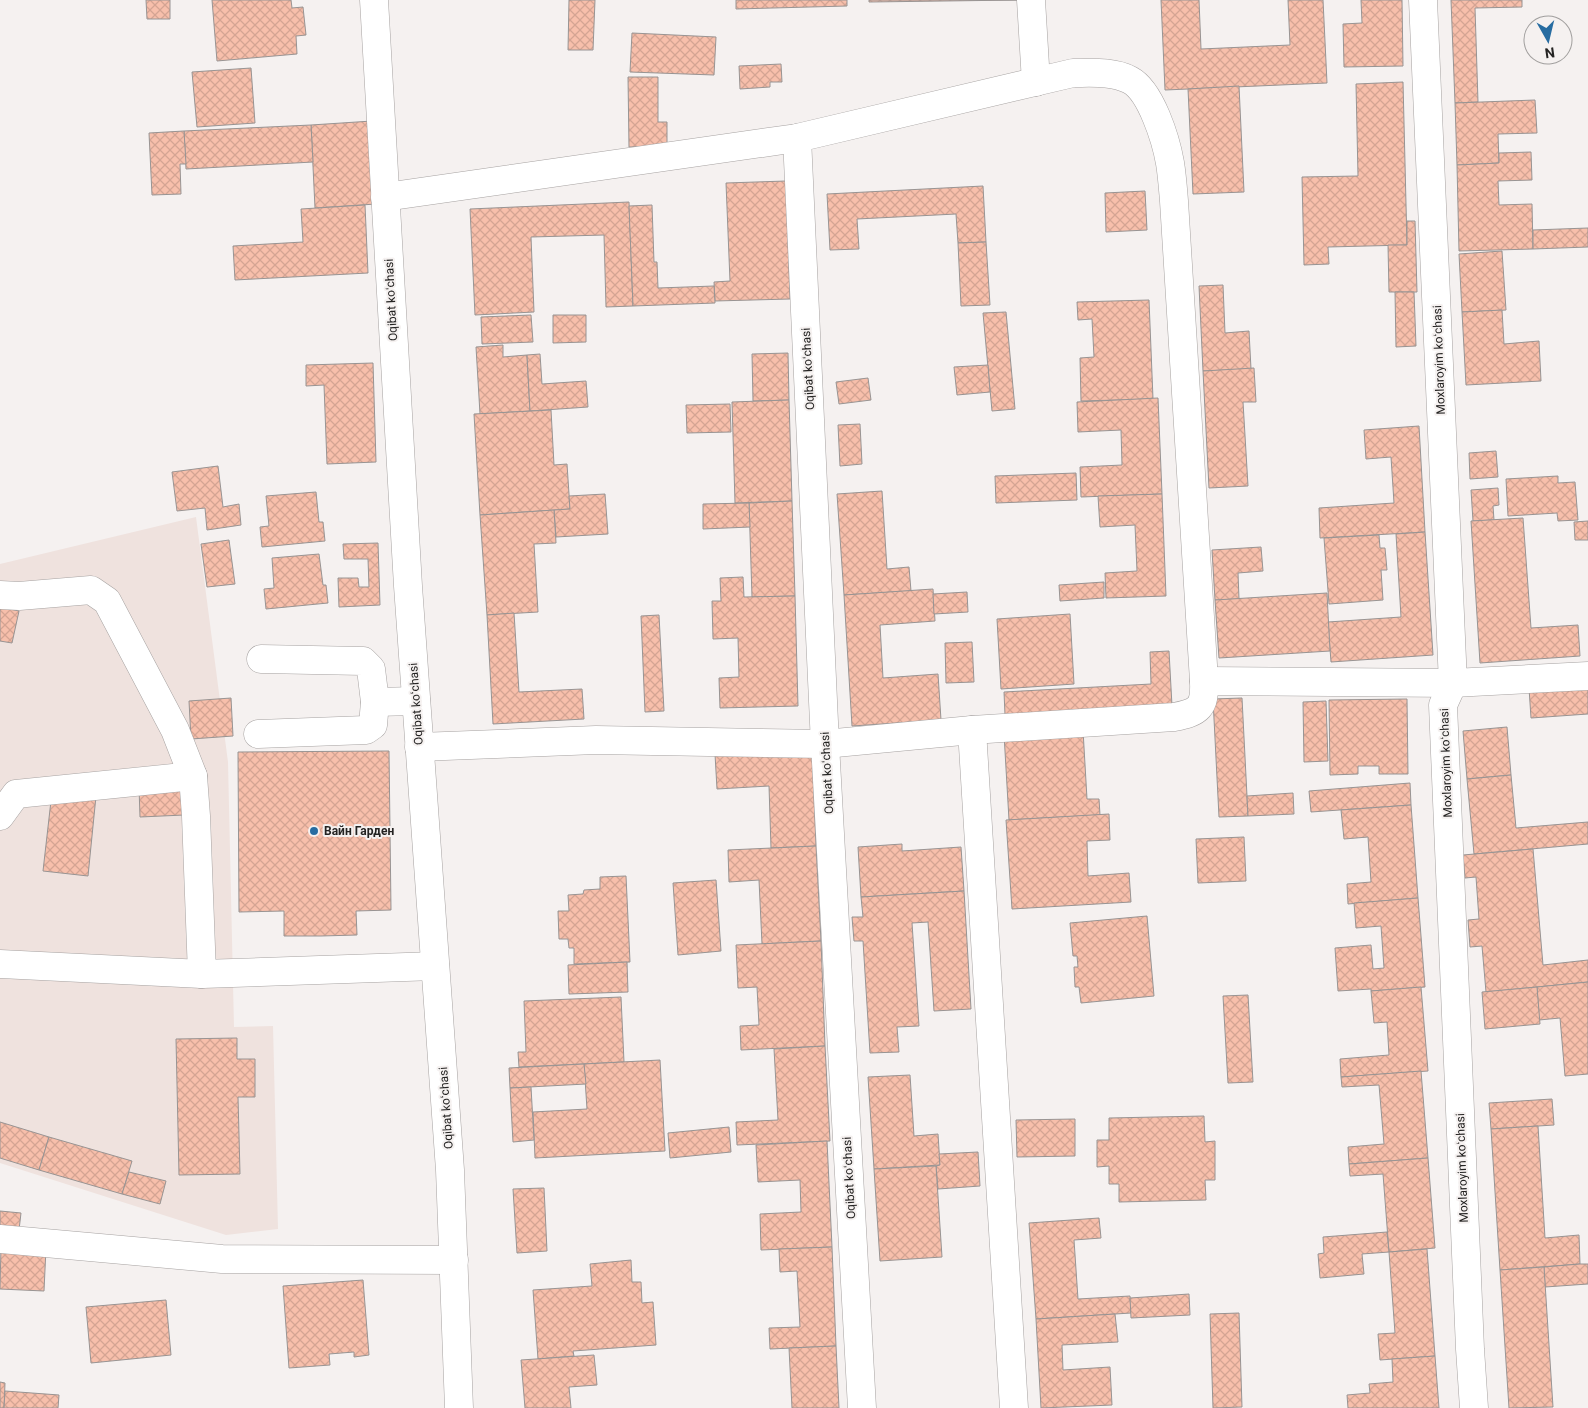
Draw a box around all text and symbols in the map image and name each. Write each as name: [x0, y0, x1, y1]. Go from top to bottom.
north arrow: [1523, 15, 1573, 65]
text: N: [1544, 44, 1556, 61]
street label: Oqibat koʻchasi: [382, 258, 400, 341]
street label: Moxlaroyim koʻchasi: [1430, 305, 1448, 415]
street label: Oqibat koʻchasi: [799, 327, 817, 410]
street label: Oqibat koʻchasi: [406, 662, 426, 746]
street label: Moxlaroyim koʻchasi: [1437, 708, 1455, 818]
street label: Oqibat koʻchasi: [818, 731, 836, 814]
place label: Вайн Гарден: [324, 824, 394, 838]
marker: Вайн Гарден: [308, 825, 320, 837]
street label: Oqibat koʻchasi: [436, 1066, 456, 1150]
street label: Moxlaroyim koʻchasi: [1453, 1113, 1471, 1223]
street label: Oqibat koʻchasi: [840, 1136, 858, 1219]

